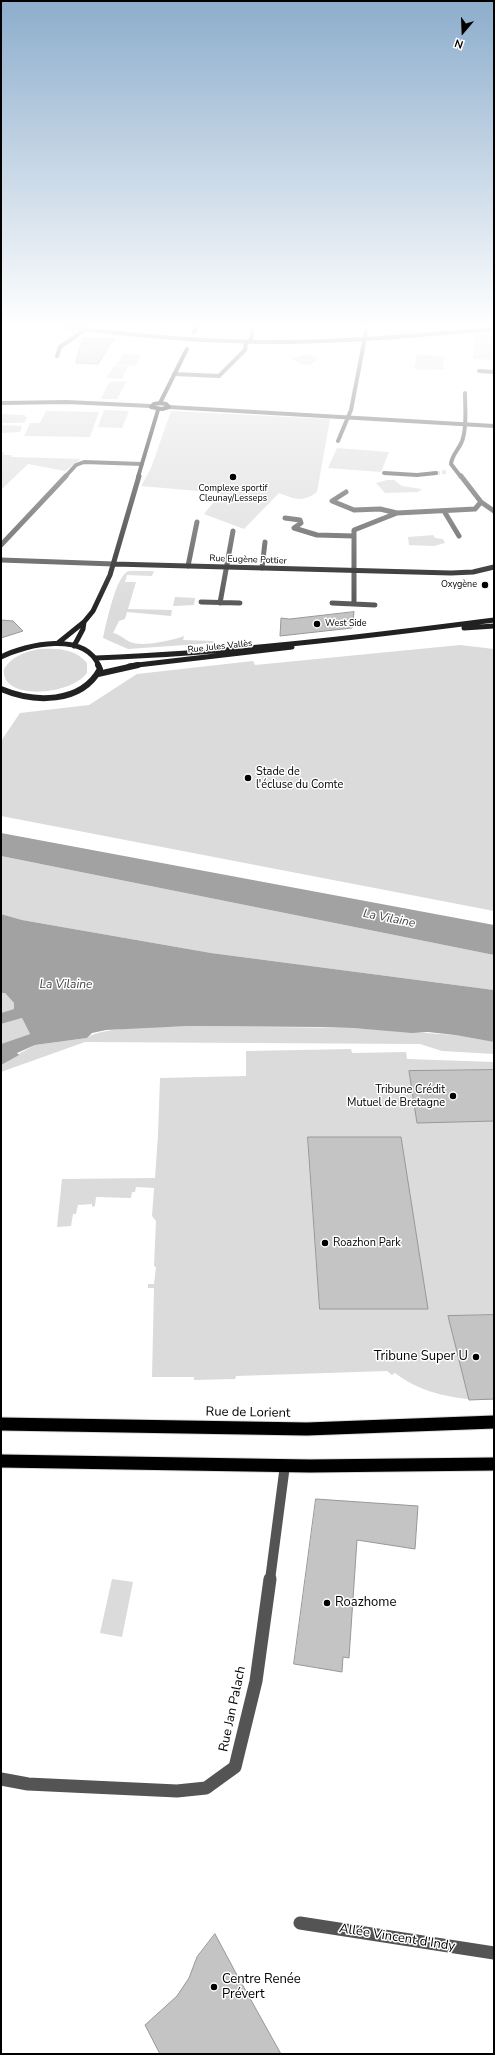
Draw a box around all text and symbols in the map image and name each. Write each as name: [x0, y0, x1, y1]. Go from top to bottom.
north arrow: [443, 12, 483, 52]
text: N: [453, 35, 465, 52]
marker: Complexe sportif Cleunay/Lesseps: [228, 472, 238, 482]
place label: Complexe sportif Cleunay/Lesseps: [198, 484, 268, 505]
street label: Rue Eugène Pottier: [209, 553, 287, 567]
place label: Oxygène: [441, 580, 477, 590]
marker: Oxygène: [480, 580, 490, 590]
marker: West Side: [312, 619, 322, 629]
place label: West Side: [325, 619, 367, 629]
street label: Rue Jules Vallès: [187, 638, 253, 656]
place label: Stade de l'écluse du Comte: [256, 765, 343, 791]
marker: Stade de l'écluse du Comte: [243, 773, 253, 783]
water label: La Vilaine: [362, 907, 416, 931]
water label: La Vilaine: [40, 978, 92, 992]
place label: Tribune Crédit Mutuel de Bretagne: [347, 1083, 445, 1109]
marker: Tribune Crédit Mutuel de Bretagne: [448, 1091, 458, 1101]
place label: Roazhon Park: [333, 1236, 401, 1250]
marker: Roazhon Park: [320, 1238, 330, 1248]
place label: Tribune Super U: [374, 1349, 468, 1365]
marker: Tribune Super U: [471, 1352, 481, 1362]
street label: Rue de Lorient: [205, 1404, 291, 1422]
place label: Roazhome: [335, 1595, 396, 1611]
marker: Roazhome: [322, 1598, 332, 1608]
street label: Rue Jan Palach: [216, 1665, 250, 1753]
street label: Allée Vincent d'Indy: [338, 1921, 456, 1955]
place label: Centre Renée Prévert: [222, 1972, 301, 2003]
marker: Centre Renée Prévert: [209, 1982, 219, 1992]

